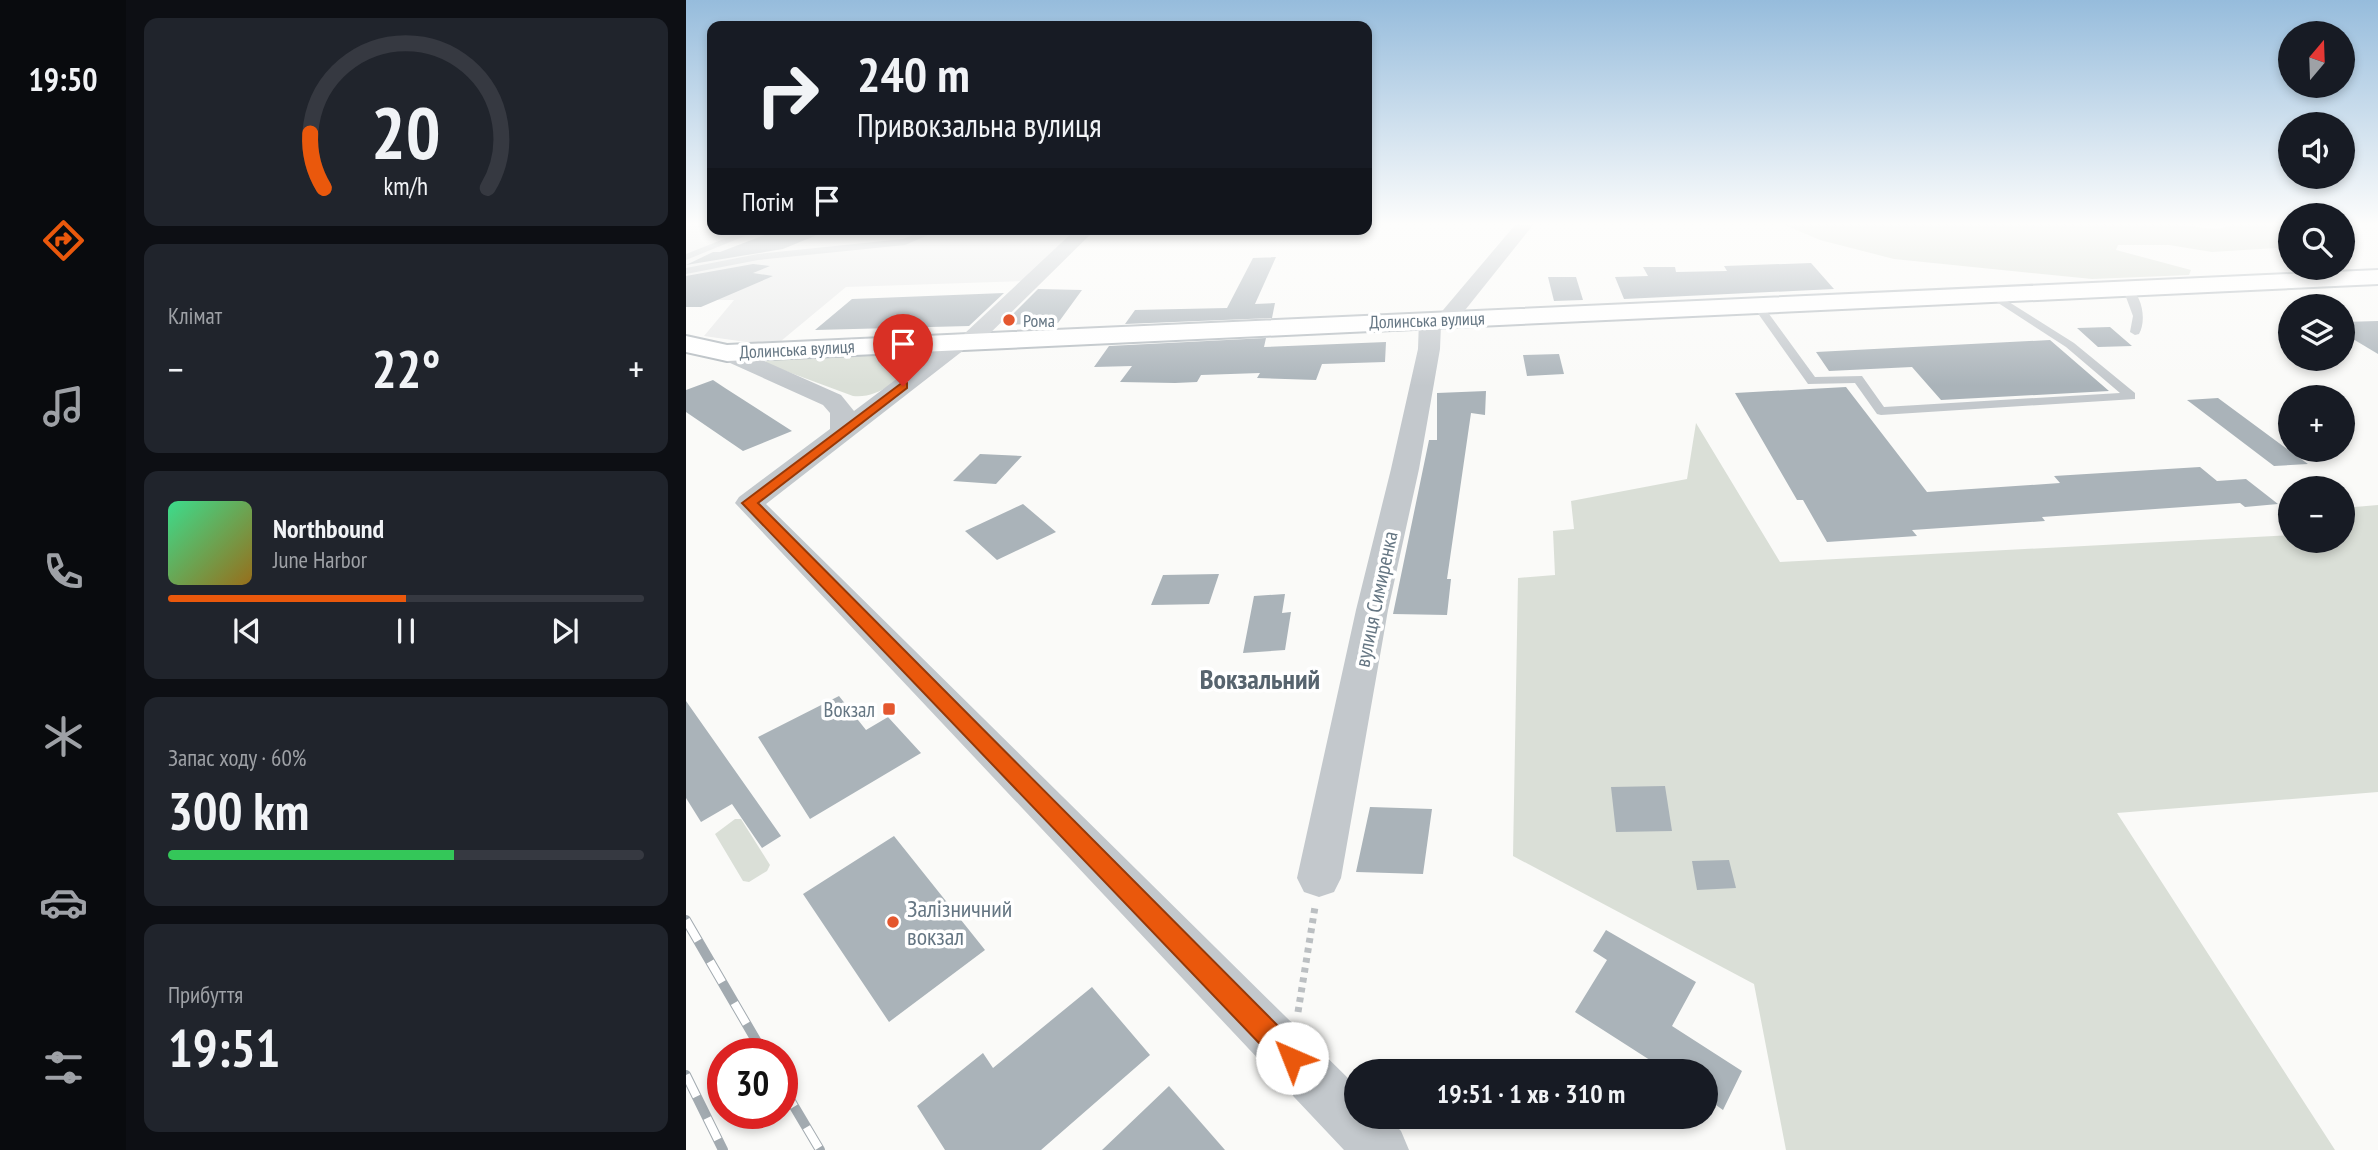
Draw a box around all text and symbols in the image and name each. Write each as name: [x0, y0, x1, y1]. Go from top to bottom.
north arrow: [2278, 21, 2356, 98]
map controls: [2278, 21, 2355, 553]
text: 240 m: [857, 42, 970, 106]
icon: right: [742, 49, 833, 140]
text: 19:50: [28, 58, 98, 100]
text: 20: [371, 85, 441, 179]
text: Привокзальна вулиця: [857, 104, 1102, 146]
button: sound: [2278, 112, 2355, 189]
text: km/h: [384, 170, 428, 202]
icon: arrive: [808, 182, 846, 220]
text: Потім: [742, 185, 794, 218]
button: search: [2278, 203, 2355, 280]
icon: directions: [39, 216, 88, 265]
button: layers: [2278, 294, 2355, 371]
text: Клімат: [168, 301, 222, 330]
street label: Долинська вулиця: [1369, 306, 1485, 334]
place label: Рома: [1023, 309, 1055, 332]
marker: Рома: [1001, 312, 1017, 328]
pin: [873, 314, 933, 386]
icon: arrive: [884, 325, 922, 363]
street label: Долинська вулиця: [739, 334, 855, 364]
text: 22°: [372, 335, 440, 402]
text: −: [168, 344, 184, 393]
text: +: [628, 344, 644, 393]
icon: music: [39, 382, 88, 431]
button: +: [2278, 385, 2355, 462]
button: −: [2278, 476, 2355, 553]
text: Northbound: [273, 512, 384, 545]
street label: вулиця Симиренка: [1348, 529, 1404, 669]
text: June Harbor: [273, 545, 367, 574]
icon: phone: [39, 547, 88, 596]
icon: previous: [228, 612, 266, 650]
icon: pause: [387, 612, 425, 650]
icon: next: [546, 612, 584, 650]
district label: Вокзальний: [1200, 660, 1320, 697]
place label: Вокзал: [824, 696, 875, 723]
marker: Вокзал: [881, 701, 897, 717]
icon: climate: [39, 712, 88, 761]
text: Запас ходу · 60%: [168, 743, 306, 772]
text: 300 km: [168, 777, 309, 844]
icon: car: [39, 878, 88, 927]
place label: Залізничний вокзал: [907, 893, 1012, 952]
marker: Залізничний вокзал: [885, 914, 901, 930]
text: Прибуття: [168, 980, 243, 1009]
text: 19:51: [168, 1014, 280, 1081]
position arrow: [1255, 1021, 1329, 1095]
speed limit sign: 30: [707, 1038, 798, 1129]
icon: filters: [39, 1043, 88, 1092]
text: 19:51 · 1 хв · 310 m: [1437, 1077, 1625, 1110]

